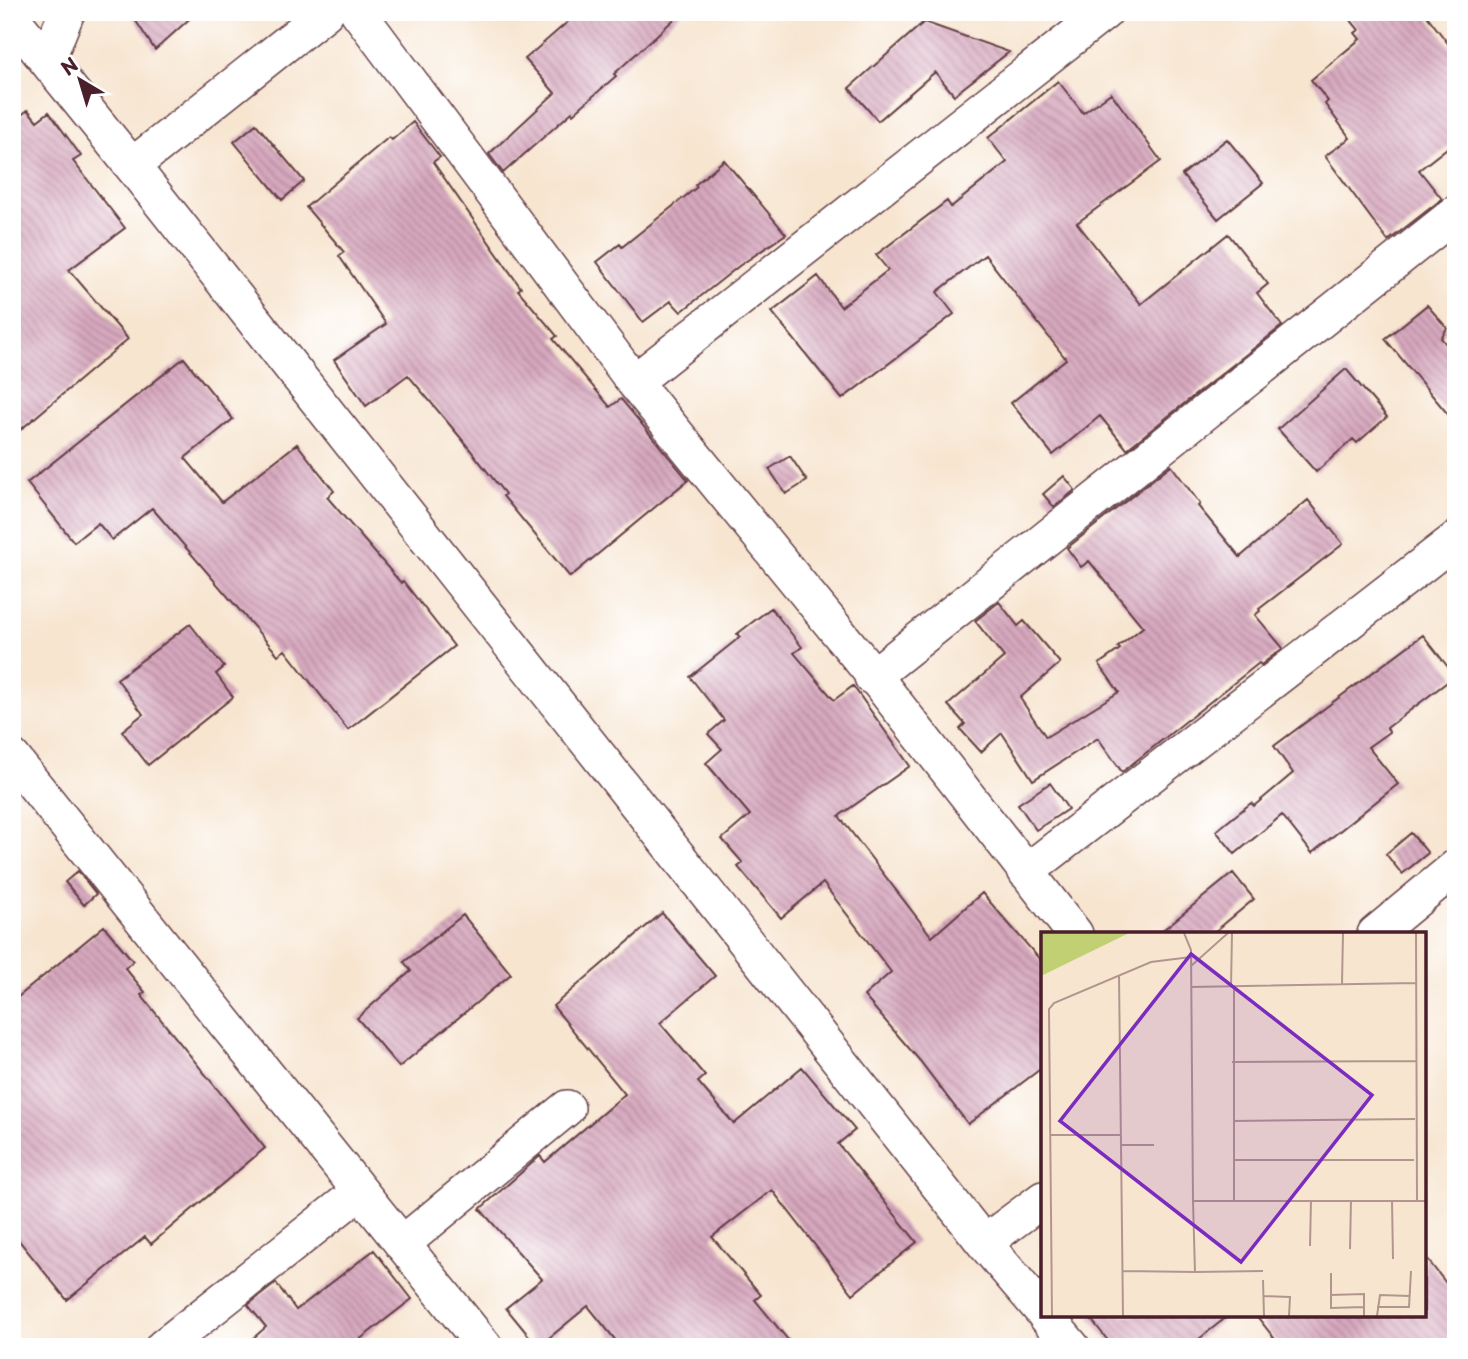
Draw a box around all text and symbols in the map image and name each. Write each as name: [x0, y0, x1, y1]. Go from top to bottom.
north arrow: [46, 46, 116, 116]
text: N: [54, 50, 83, 81]
inset map: [1041, 932, 1426, 1317]

